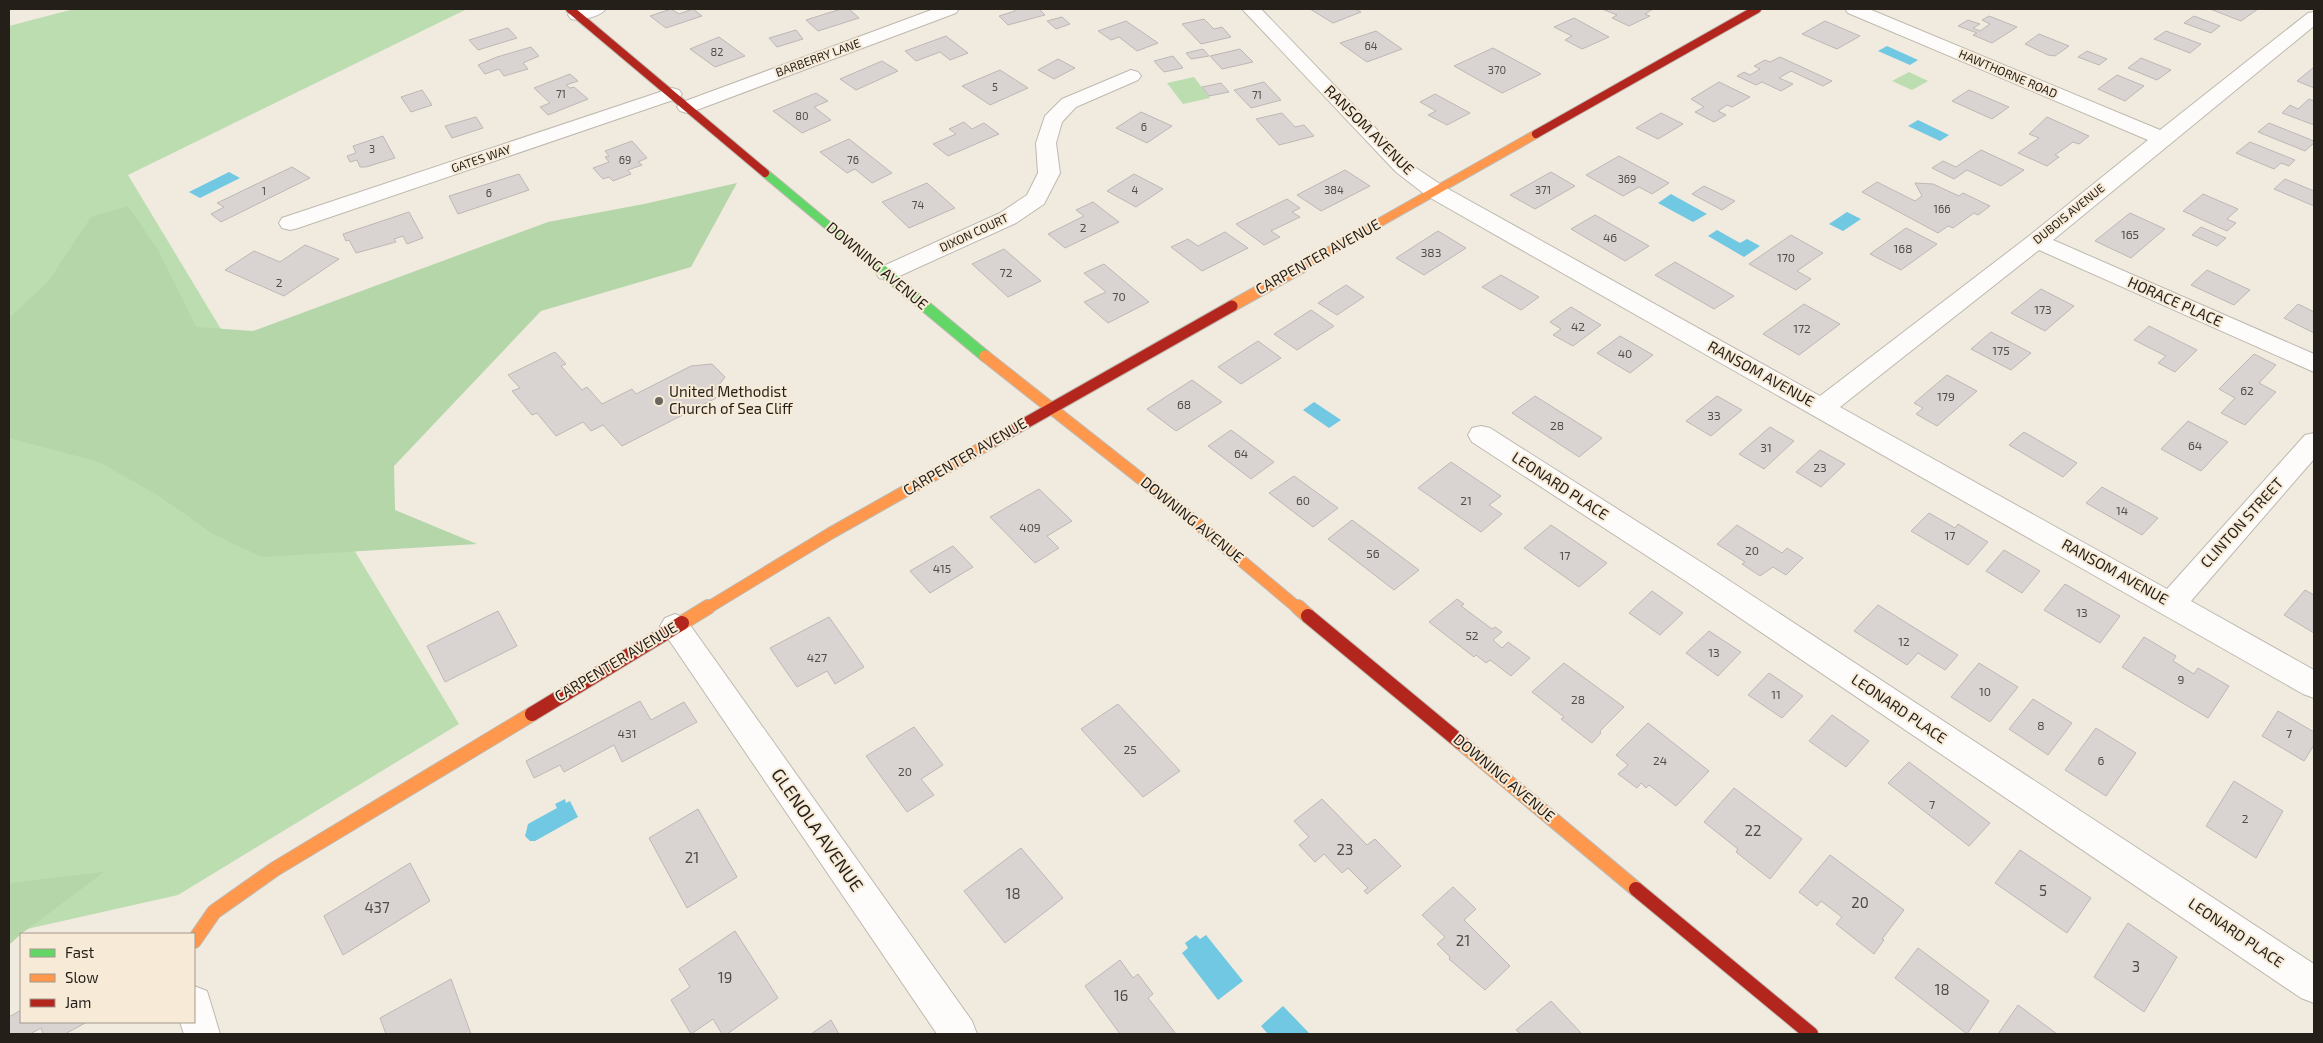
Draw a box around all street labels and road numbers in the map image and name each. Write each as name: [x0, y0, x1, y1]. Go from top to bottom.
street label: BARBERRY LANE: [773, 35, 862, 79]
street label: HAWTHORNE ROAD: [1957, 46, 2060, 100]
street label: RANSOM AVENUE: [1321, 81, 1418, 178]
street label: GATES WAY: [449, 141, 512, 175]
street label: DUBOIS AVENUE: [2030, 180, 2107, 246]
street label: DIXON COURT: [937, 210, 1010, 254]
street label: CARPENTER AVENUE: [1252, 214, 1383, 298]
street label: DOWNING AVENUE: [823, 218, 932, 313]
street label: HORACE PLACE: [2125, 272, 2226, 330]
street label: RANSOM AVENUE: [1705, 336, 1818, 410]
street label: CARPENTER AVENUE: [900, 413, 1029, 499]
street label: LEONARD PLACE: [1509, 447, 1612, 523]
street label: DOWNING AVENUE: [1138, 472, 1248, 566]
street label: CLINTON STREET: [2196, 473, 2287, 571]
street label: RANSOM AVENUE: [2059, 534, 2172, 608]
street label: CARPENTER AVENUE: [551, 617, 680, 705]
street label: LEONARD PLACE: [1848, 670, 1951, 747]
street label: DOWNING AVENUE: [1450, 730, 1559, 825]
street label: GLENOLA AVENUE: [767, 764, 869, 895]
street label: LEONARD PLACE: [2185, 894, 2288, 971]

